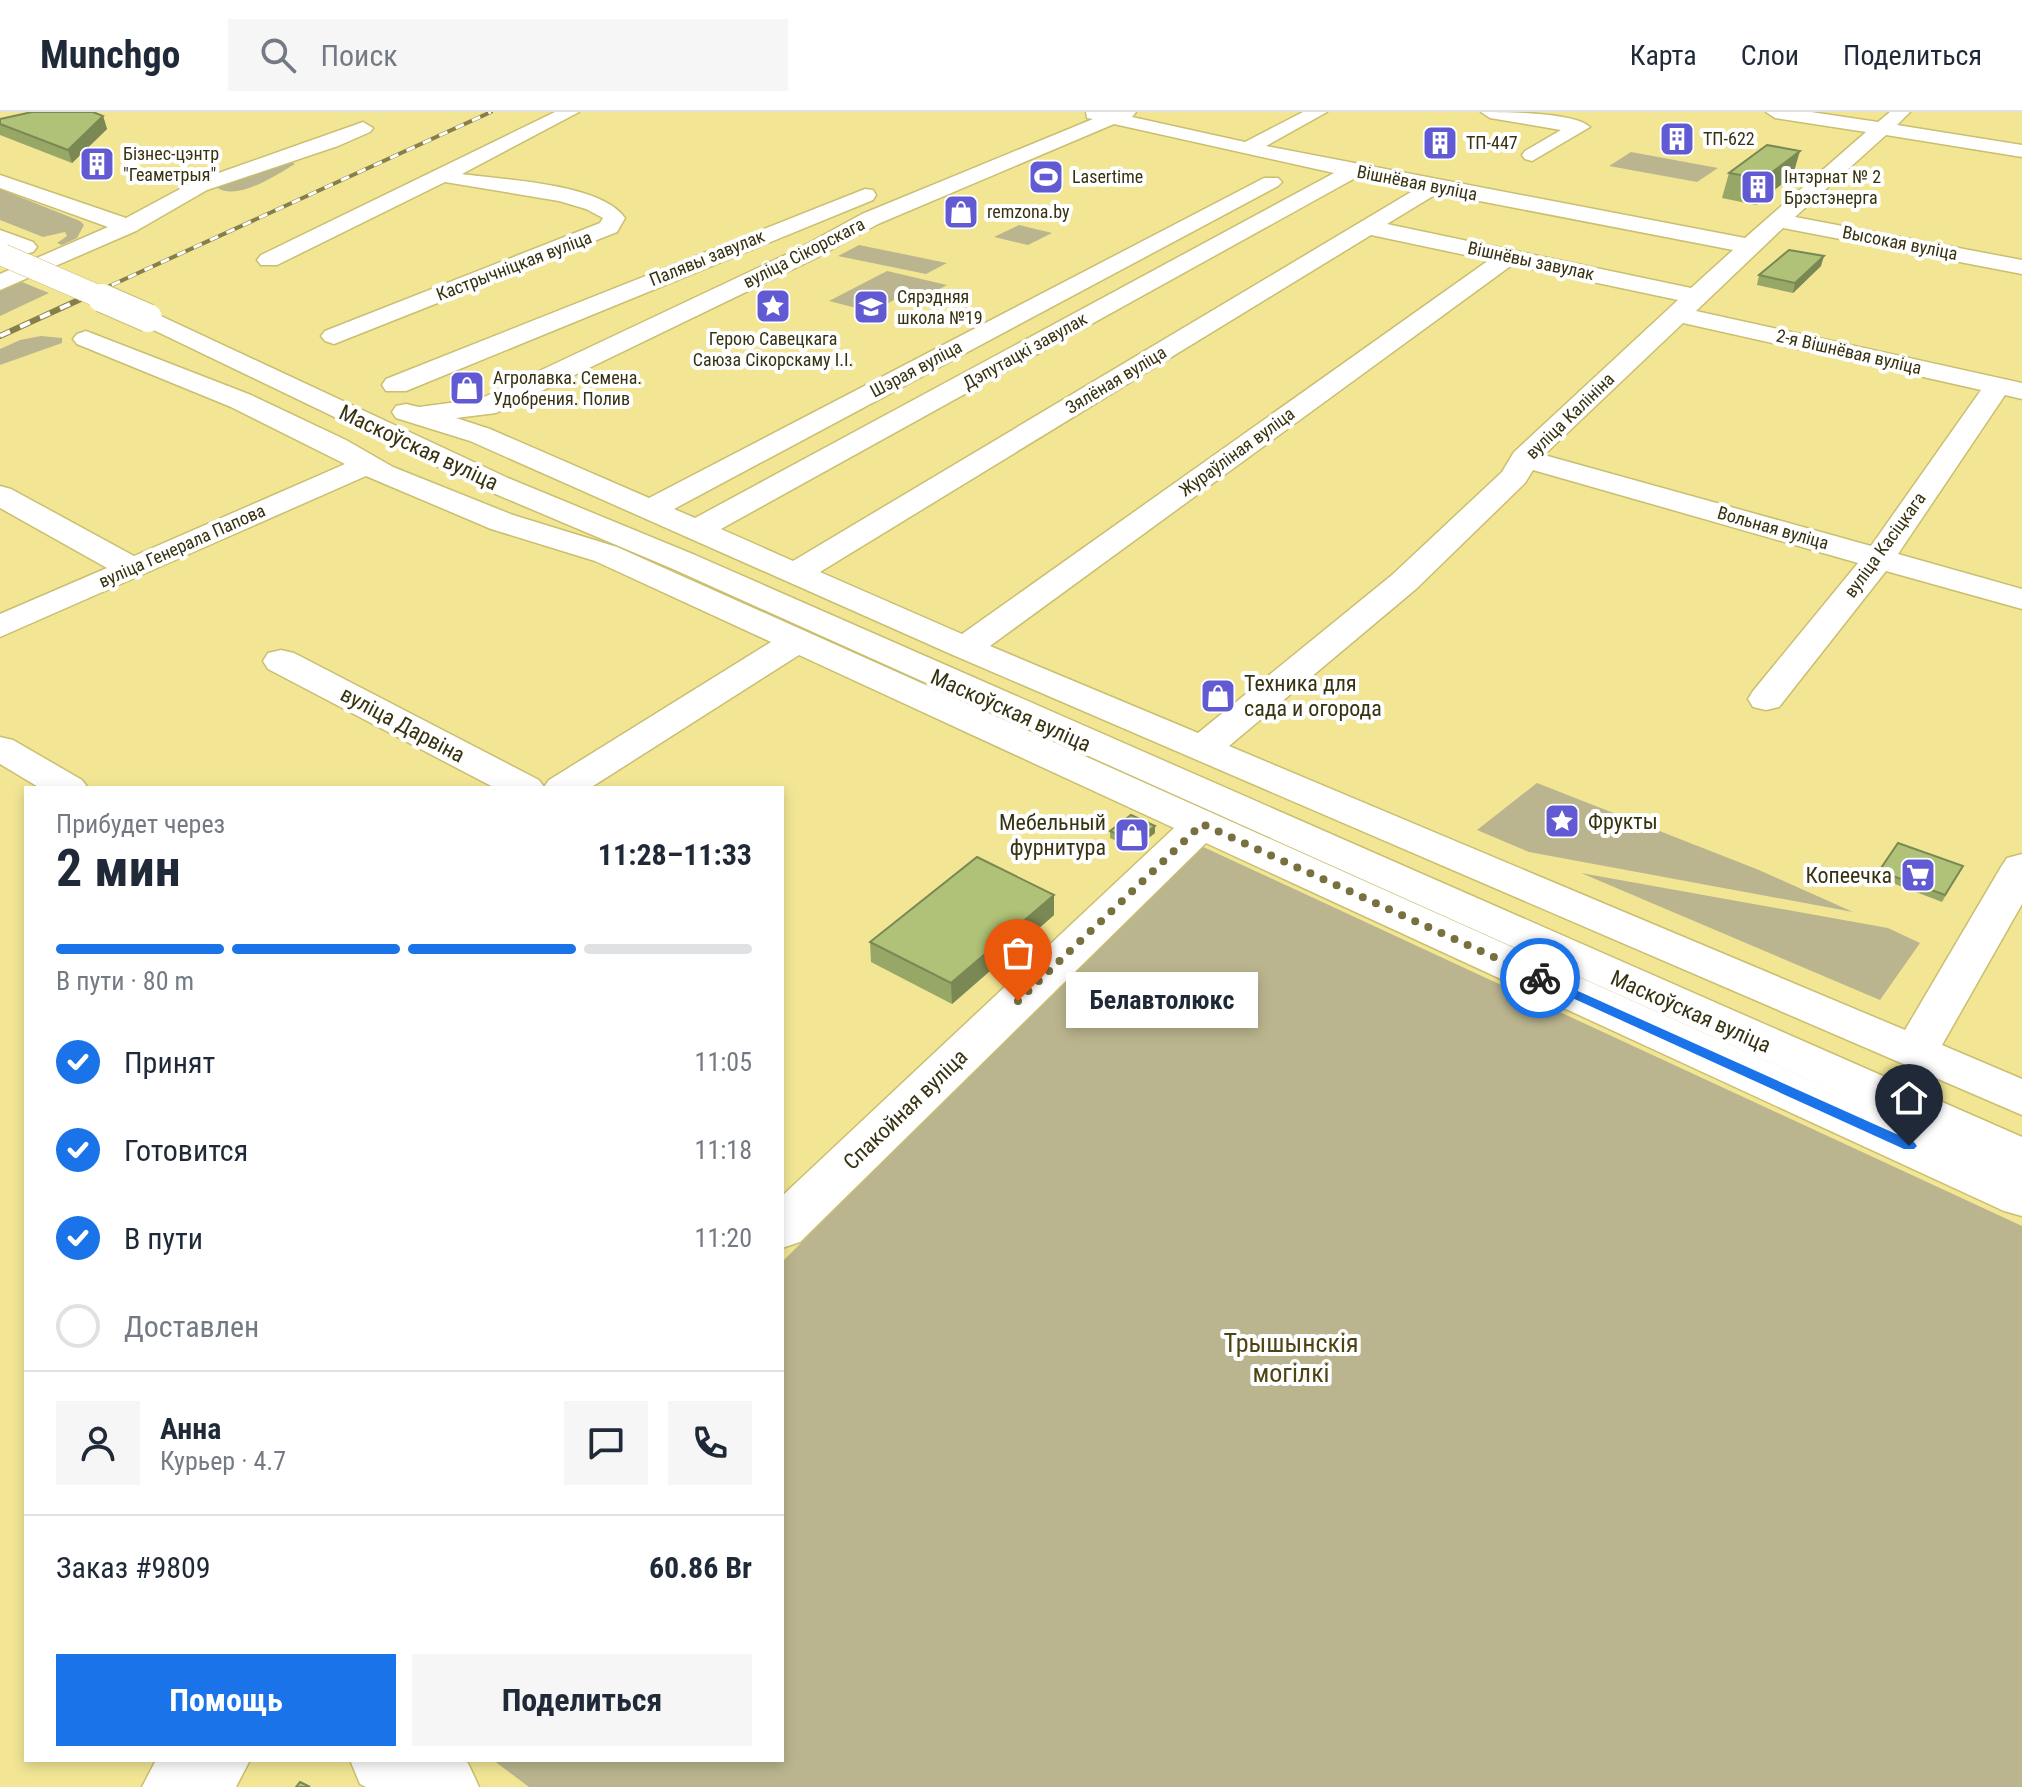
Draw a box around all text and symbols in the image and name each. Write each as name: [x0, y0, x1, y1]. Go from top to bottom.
search box: [228, 19, 788, 91]
text: Munchgo: [40, 33, 180, 77]
icon: search: [256, 33, 300, 77]
text: Поиск: [320, 38, 398, 73]
text: Карта: [1630, 39, 1697, 72]
text: Слои: [1741, 39, 1799, 72]
text: Поделиться: [1843, 39, 1982, 72]
building icon: ТП-622: [1658, 120, 1696, 158]
building icon: ТП-447: [1421, 124, 1459, 162]
place label: ТП-622: [1703, 128, 1755, 149]
place label: ТП-447: [1466, 132, 1518, 153]
place label: Бізнес-цэнтр "Геаметрыя": [123, 143, 219, 185]
building icon: Бізнес-цэнтр "Геаметрыя": [78, 145, 116, 183]
sports icon: Lasertime: [1027, 158, 1065, 196]
street label: Вішнёвая вуліца: [1355, 161, 1479, 204]
place label: Lasertime: [1072, 166, 1143, 187]
place label: Інтэрнат № 2 Брэстэнерга: [1784, 166, 1881, 208]
building icon: Інтэрнат № 2 Брэстэнерга: [1739, 168, 1777, 206]
shop icon: remzona.by: [942, 193, 980, 231]
place label: remzona.by: [987, 201, 1070, 222]
street label: вуліца Сікорскага: [740, 213, 868, 292]
street label: Высокая вуліца: [1841, 221, 1960, 264]
street label: Палявы завулак: [646, 225, 768, 290]
street label: Кастрычніцкая вуліца: [433, 226, 594, 305]
street label: Вішнёвы завулак: [1466, 237, 1597, 284]
place label: Сярэдняя школа №19: [897, 286, 983, 328]
place icon: Герою Савецкага Саюза Сікорскаму І.І.: [754, 287, 792, 325]
school or university icon: Сярэдняя школа №19: [852, 288, 890, 326]
street label: Дэпутацкі завулак: [959, 308, 1091, 393]
street label: 2-я Вішнёвая вуліца: [1774, 325, 1924, 378]
place label: Герою Савецкага Саюза Сікорскаму І.І.: [693, 328, 853, 370]
street label: Шэрая вуліца: [866, 336, 965, 402]
street label: Зялёная вуліца: [1062, 341, 1170, 418]
place label: Агролавка. Семена. Удобрения. Полив: [493, 367, 642, 409]
street label: вуліца Калініна: [1521, 368, 1618, 463]
shop icon: Агролавка. Семена. Удобрения. Полив: [448, 369, 486, 407]
street label: Маскоўская вуліца: [335, 400, 502, 495]
street label: Жураўліная вуліца: [1175, 403, 1298, 500]
street label: вуліца Касіцкага: [1839, 488, 1930, 601]
street label: вуліца Генерала Папова: [95, 499, 268, 592]
street label: Вольная вуліца: [1715, 502, 1831, 553]
street label: Маскоўская вуліца: [927, 664, 1095, 757]
place label: Техника для сада и огорода: [1244, 671, 1382, 721]
shop icon: Техника для сада и огорода: [1199, 677, 1237, 715]
street label: вуліца Дарвіна: [336, 681, 469, 768]
place icon: Фрукты: [1543, 802, 1581, 840]
text: Прибудет через: [56, 809, 225, 839]
place label: Фрукты: [1588, 809, 1658, 834]
place label: Мебельный фурнитура: [999, 810, 1106, 860]
shop icon: Мебельный фурнитура: [1113, 816, 1151, 854]
text: 11:28–11:33: [598, 837, 752, 872]
text: 2 мин: [56, 838, 181, 899]
supermarket icon: Копеечка: [1899, 856, 1937, 894]
place label: Копеечка: [1805, 863, 1892, 888]
pin: [984, 919, 1052, 1001]
icon: bag: [996, 931, 1040, 975]
courier: [1500, 938, 1580, 1018]
icon: bike: [1518, 956, 1562, 1000]
street label: Маскоўская вуліца: [1607, 965, 1775, 1058]
text: В пути · 80 m: [56, 966, 194, 996]
callout: Белавтолюкс: [1066, 973, 1258, 1029]
text: Белавтолюкс: [1090, 985, 1234, 1015]
icon: check: [56, 1040, 100, 1084]
street label: Спакойная вуліца: [838, 1044, 972, 1175]
text: Принят: [124, 1045, 215, 1080]
text: 11:05: [695, 1047, 752, 1077]
pin: [1875, 1064, 1943, 1146]
icon: home: [1887, 1076, 1931, 1120]
icon: check: [56, 1128, 100, 1172]
text: Готовится: [124, 1133, 248, 1168]
text: 11:18: [695, 1135, 752, 1165]
icon: check: [56, 1216, 100, 1260]
text: В пути: [124, 1221, 203, 1256]
text: 11:20: [695, 1223, 752, 1253]
text: Доставлен: [124, 1309, 259, 1344]
park label: Трышынскія могілкі: [1224, 1328, 1358, 1388]
button: person: [56, 1401, 140, 1485]
button: chat: [564, 1401, 648, 1485]
button: phone: [668, 1401, 752, 1485]
text: Анна: [160, 1411, 221, 1446]
text: Курьер · 4.7: [160, 1446, 286, 1476]
text: Заказ #9809: [56, 1550, 211, 1585]
text: 60.86 Br: [649, 1550, 752, 1585]
button: Помощь: [56, 1654, 396, 1746]
button: Поделиться: [412, 1654, 752, 1746]

